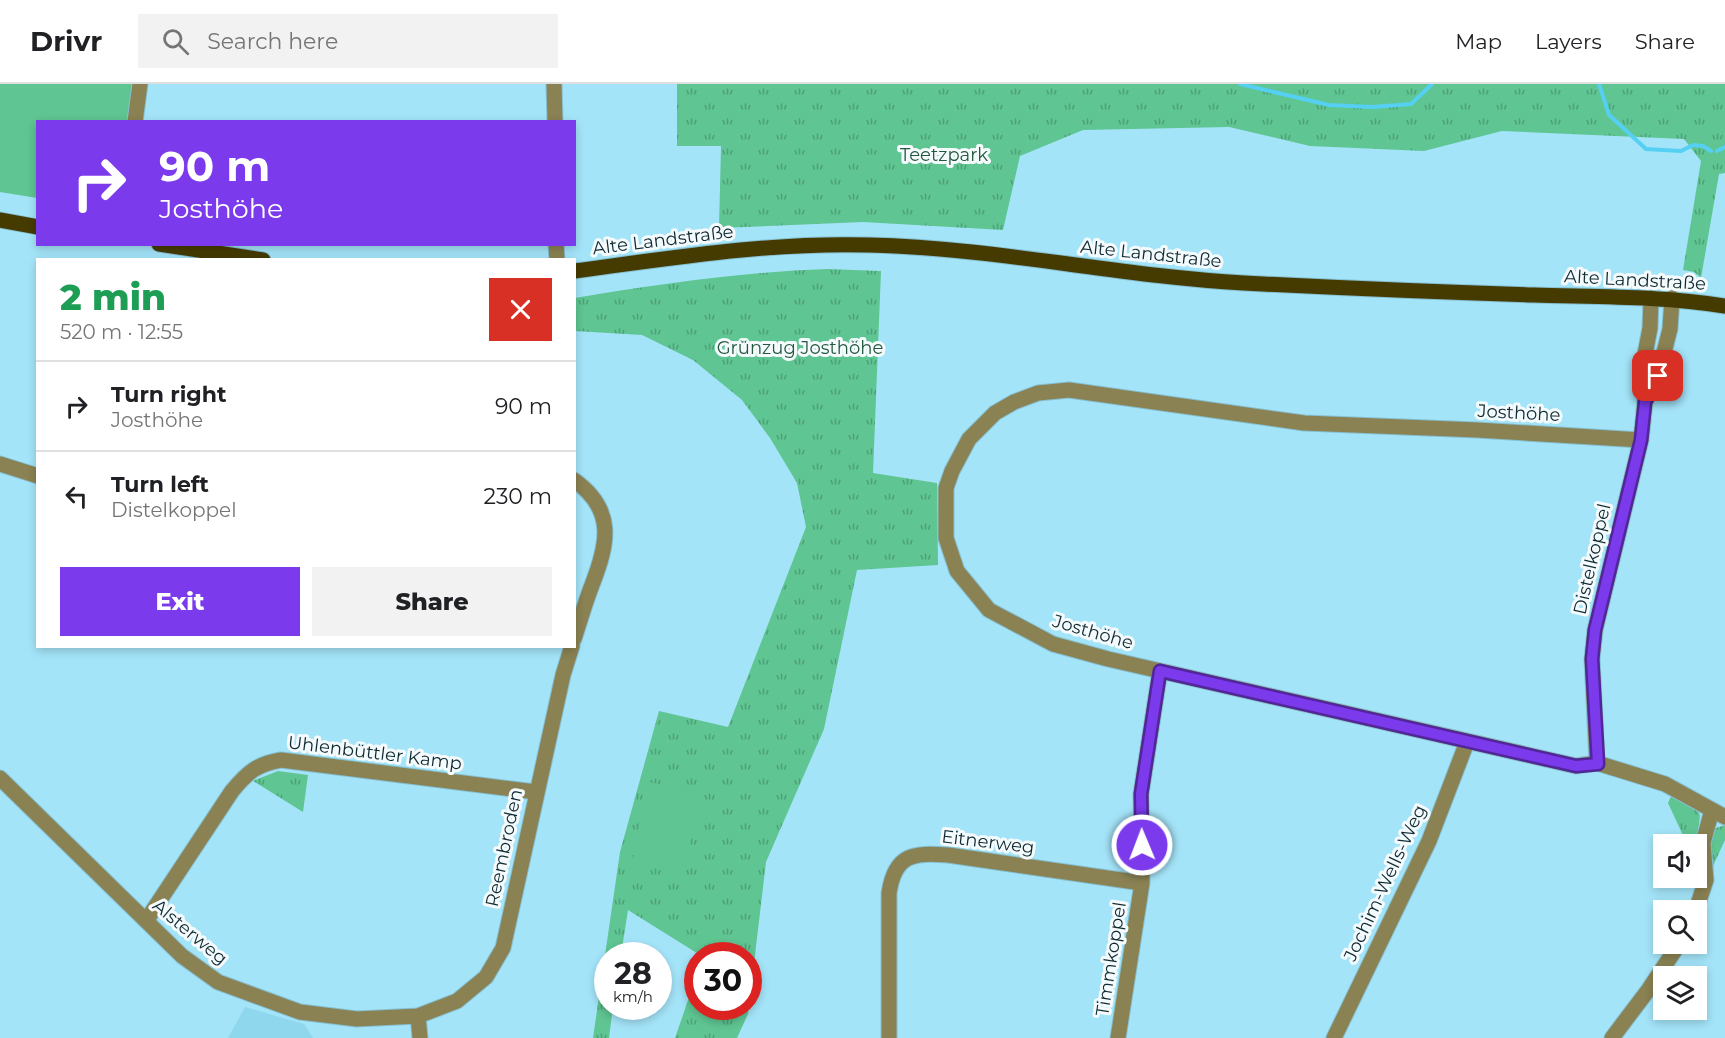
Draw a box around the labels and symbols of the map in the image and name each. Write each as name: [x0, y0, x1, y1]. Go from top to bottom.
park label: Teetzpark: [900, 144, 988, 166]
street label: Alte Landstraße: [591, 220, 735, 260]
street label: Alte Landstraße: [1079, 236, 1223, 272]
street label: Alte Landstraße: [1564, 265, 1707, 295]
park label: Grünzug Josthöhe: [717, 337, 883, 359]
pin: [1632, 350, 1683, 401]
street label: Josthöhe: [1476, 400, 1561, 426]
street label: Distelkoppel: [1569, 501, 1615, 617]
street label: Josthöhe: [1049, 610, 1136, 654]
street label: Uhlenbüttler Kamp: [287, 731, 463, 775]
street label: Reembroden: [481, 787, 527, 909]
street label: Jochim-Wells-Weg: [1339, 801, 1431, 966]
position arrow: [1110, 813, 1174, 877]
street label: Eitnerweg: [940, 825, 1036, 859]
street label: Alsterweg: [148, 894, 232, 970]
street label: Timmkoppel: [1091, 900, 1131, 1018]
speed limit sign: 30: [684, 942, 762, 1020]

